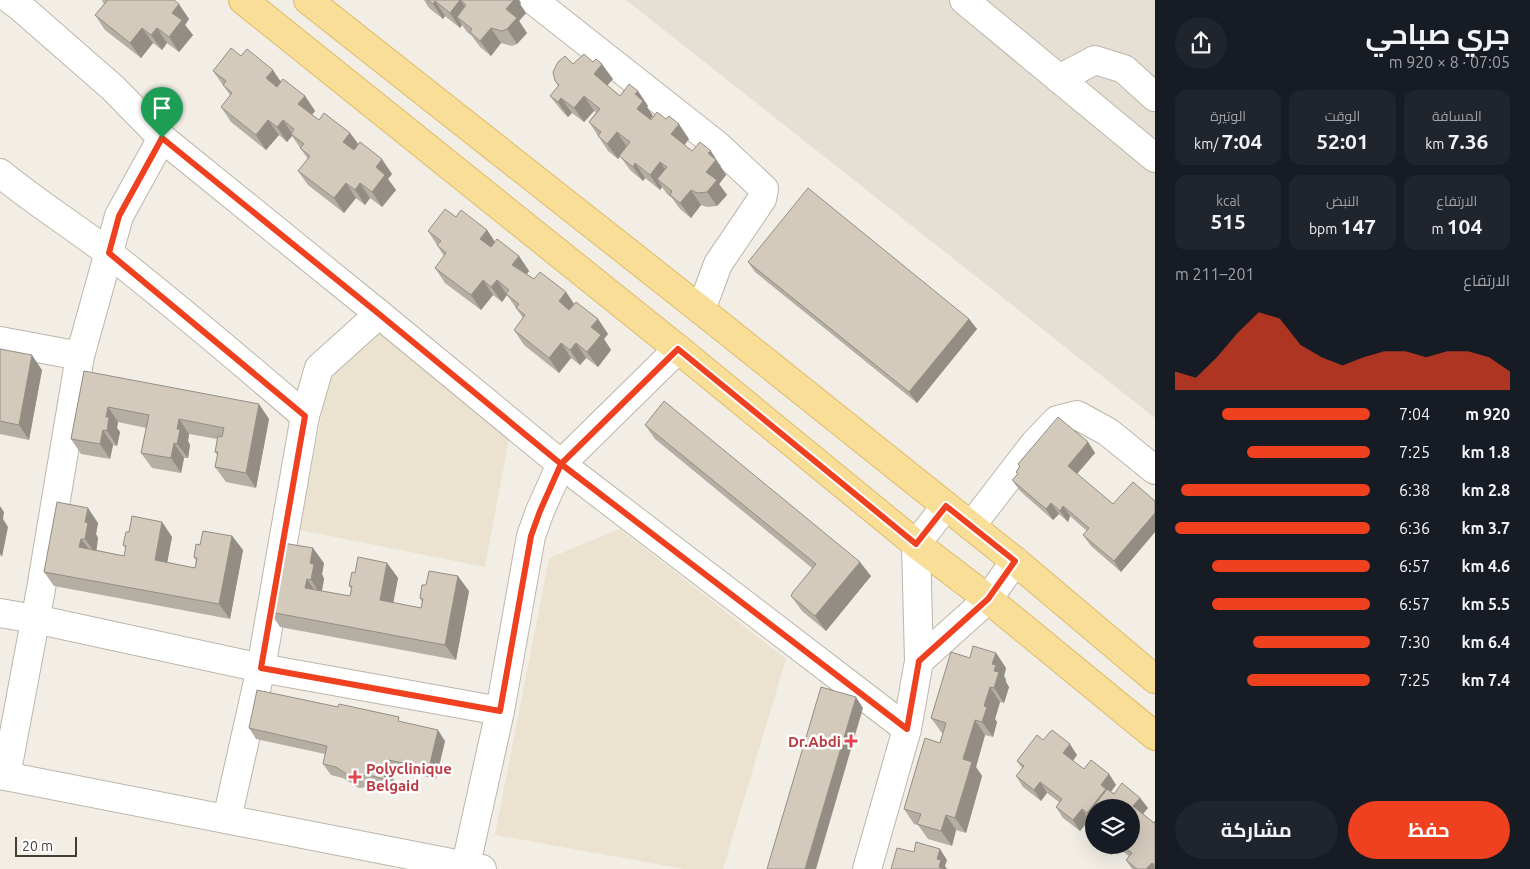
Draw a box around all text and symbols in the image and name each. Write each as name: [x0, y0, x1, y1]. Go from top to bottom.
button: share: [1175, 17, 1227, 69]
text: جري صباحي: [1365, 18, 1510, 49]
text: 07:05 · 8 × 920 m: [1389, 53, 1510, 71]
pin: [141, 87, 183, 138]
icon: arrive: [148, 94, 176, 122]
text: الوتيرة: [1210, 108, 1246, 124]
text: الوقت: [1325, 108, 1360, 124]
text: المسافة: [1432, 108, 1482, 124]
text: 7:04: [1222, 129, 1262, 153]
text: 52:01: [1316, 129, 1369, 153]
text: 7.36: [1448, 129, 1488, 153]
text: /km: [1194, 136, 1222, 152]
text: km: [1425, 136, 1448, 152]
text: kcal: [1216, 193, 1240, 209]
text: النبض: [1326, 193, 1359, 209]
text: الارتفاع: [1436, 193, 1477, 209]
text: 515: [1210, 209, 1246, 233]
text: 147: [1341, 214, 1376, 238]
text: 104: [1447, 214, 1482, 238]
text: bpm: [1309, 221, 1341, 237]
text: m: [1431, 221, 1447, 237]
text: 201–211 m: [1175, 265, 1255, 283]
text: الارتفاع: [1463, 271, 1510, 289]
text: 7:04: [1399, 405, 1430, 423]
text: 920 m: [1465, 405, 1510, 423]
text: 7:25: [1399, 443, 1430, 461]
text: 1.8 km: [1461, 443, 1510, 461]
text: 6:38: [1399, 481, 1430, 499]
text: 2.8 km: [1461, 481, 1510, 499]
text: 6:36: [1399, 519, 1430, 537]
text: 3.7 km: [1461, 519, 1510, 537]
text: 6:57: [1399, 557, 1430, 575]
text: 4.6 km: [1461, 557, 1510, 575]
text: 6:57: [1399, 595, 1430, 613]
text: 5.5 km: [1461, 595, 1510, 613]
text: 7:30: [1399, 633, 1430, 651]
text: 6.4 km: [1461, 633, 1510, 651]
text: 7:25: [1399, 671, 1430, 689]
text: 7.4 km: [1461, 671, 1510, 689]
place label: Dr.Abdi: [788, 733, 841, 750]
marker: Dr.Abdi: [845, 735, 857, 747]
place label: Polyclinique Belgaid: [366, 760, 452, 794]
marker: Polyclinique Belgaid: [348, 770, 362, 784]
map controls: [1085, 799, 1140, 854]
button: layers: [1085, 799, 1140, 854]
button: مشاركة: [1175, 801, 1338, 859]
button: حفظ: [1348, 801, 1510, 859]
scale bar: [15, 834, 78, 857]
text: 20 m: [22, 838, 53, 854]

